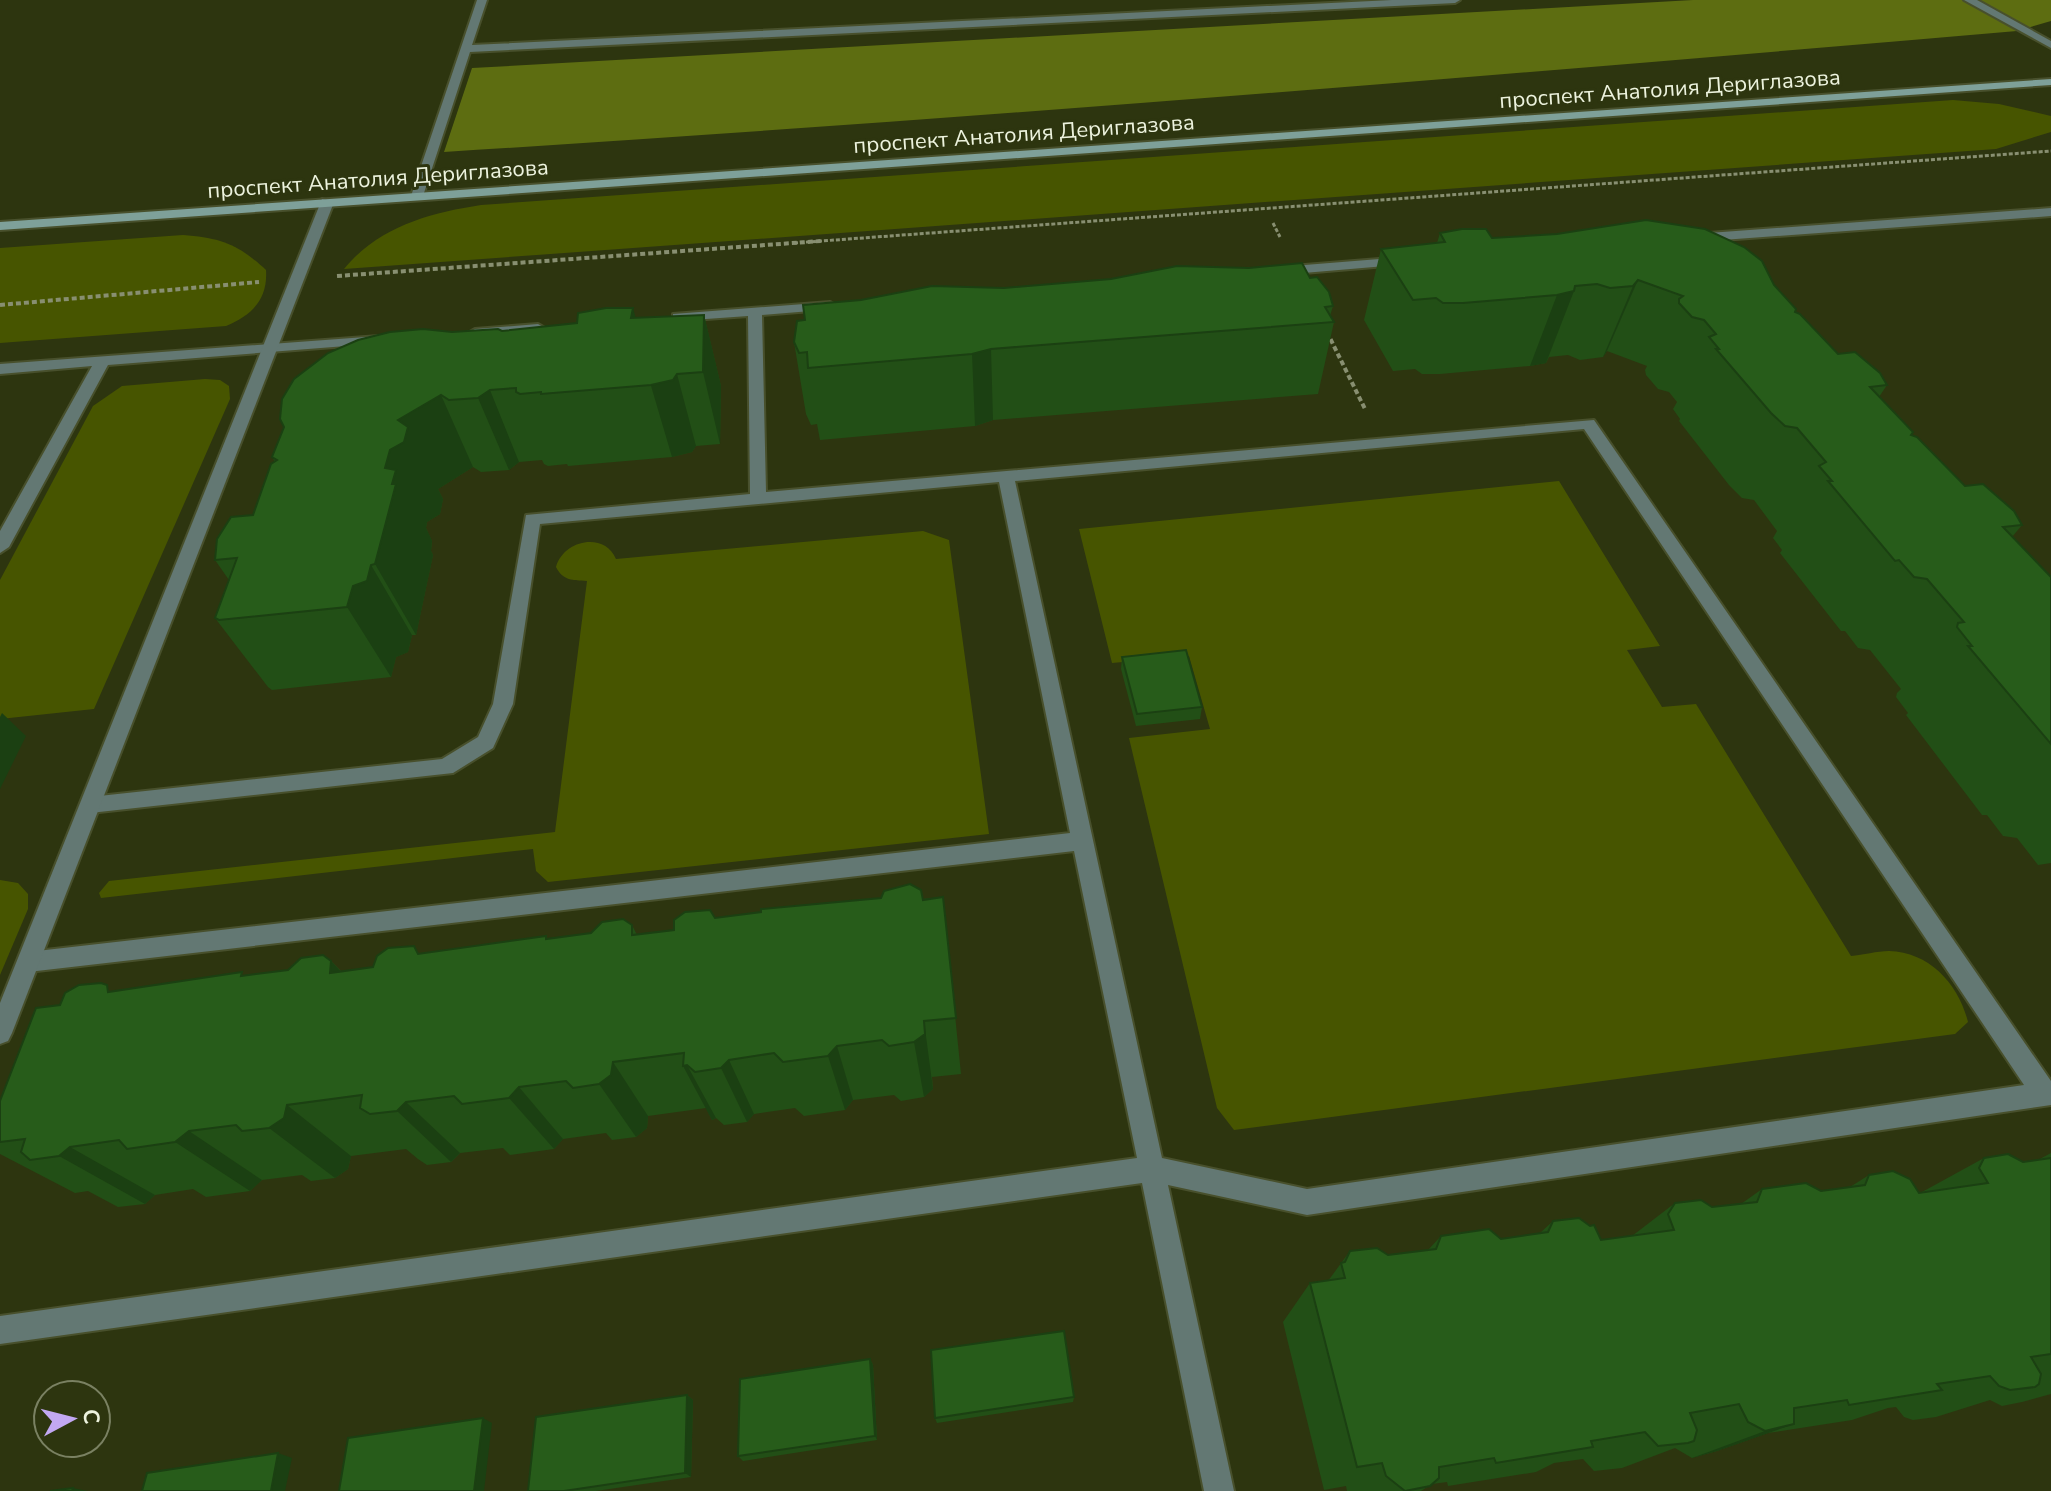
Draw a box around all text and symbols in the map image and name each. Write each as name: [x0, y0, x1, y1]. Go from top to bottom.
street label: проспект Анатолия Дериглазова: [1498, 62, 1842, 116]
street label: проспект Анатолия Дериглазова: [852, 107, 1196, 161]
street label: проспект Анатолия Дериглазова: [206, 152, 550, 206]
north arrow: [32, 1379, 112, 1459]
text: С: [75, 1407, 107, 1426]

